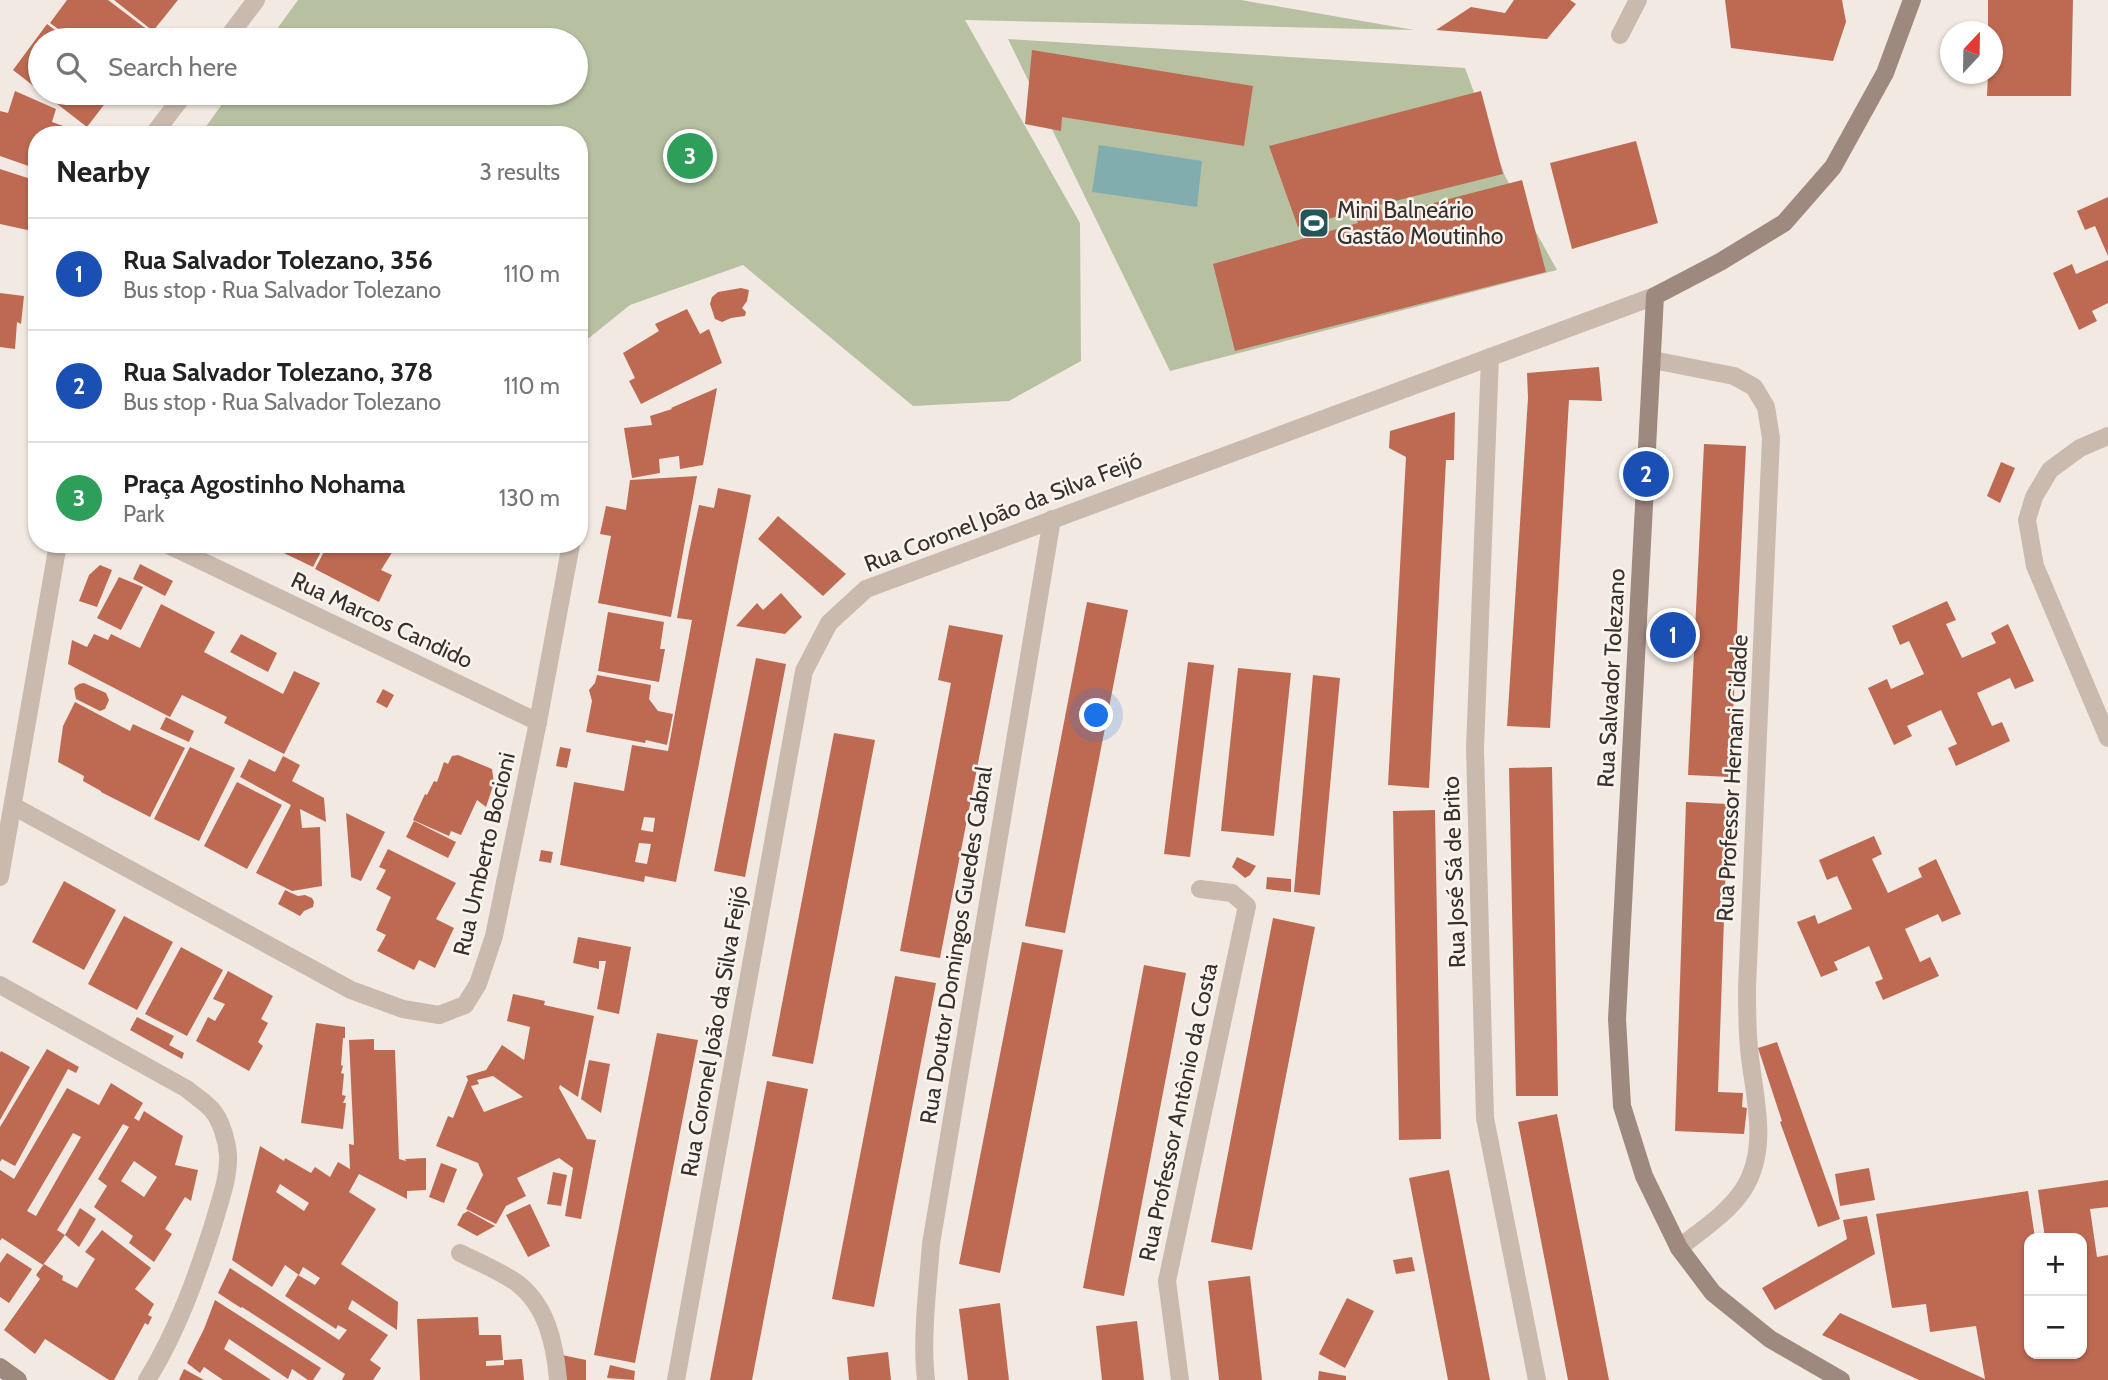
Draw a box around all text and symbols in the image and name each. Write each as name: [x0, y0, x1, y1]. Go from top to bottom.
north arrow: [1940, 21, 2003, 84]
search box: [28, 28, 588, 105]
icon: search: [52, 48, 90, 86]
text: Search here: [108, 51, 237, 83]
pin: 3: [667, 130, 713, 182]
text: Nearby: [56, 153, 150, 190]
text: 3 results: [479, 158, 560, 186]
place label: Mini Balneário Gastão Moutinho: [1337, 196, 1503, 250]
sports icon: Mini Balneário Gastão Moutinho: [1297, 206, 1331, 240]
text: Rua Salvador Tolezano, 356: [123, 244, 433, 276]
text: 1: [75, 260, 83, 288]
text: 110 m: [504, 260, 560, 288]
text: Bus stop · Rua Salvador Tolezano: [123, 276, 441, 304]
text: Rua Salvador Tolezano, 378: [123, 356, 433, 388]
text: 2: [73, 372, 85, 400]
text: 110 m: [504, 372, 560, 400]
text: Bus stop · Rua Salvador Tolezano: [123, 388, 441, 416]
street label: Rua Coronel João da Silva Feijó: [860, 446, 1146, 578]
pin: 2: [1623, 448, 1669, 500]
text: Praça Agostinho Nohama: [123, 468, 405, 500]
text: 3: [73, 484, 85, 512]
text: 130 m: [499, 484, 560, 512]
text: Park: [123, 500, 164, 528]
street label: Rua Marcos Candido: [287, 566, 477, 674]
street label: Rua Salvador Tolezano: [1591, 568, 1631, 788]
pin: 1: [1650, 609, 1696, 661]
street label: Rua Professor Hernani Cidade: [1710, 633, 1754, 922]
your location: [1079, 698, 1113, 732]
street label: Rua Umberto Bocioni: [447, 750, 521, 958]
street label: Rua Doutor Domingos Guedes Cabral: [914, 764, 998, 1126]
street label: Rua José Sá de Brito: [1437, 776, 1471, 968]
street label: Rua Coronel João da Silva Feijó: [675, 883, 753, 1179]
street label: Rua Professor Antônio da Costa: [1133, 960, 1223, 1264]
map controls: [2024, 1233, 2087, 1359]
button: +: [2024, 1233, 2087, 1296]
button: −: [2024, 1296, 2087, 1359]

